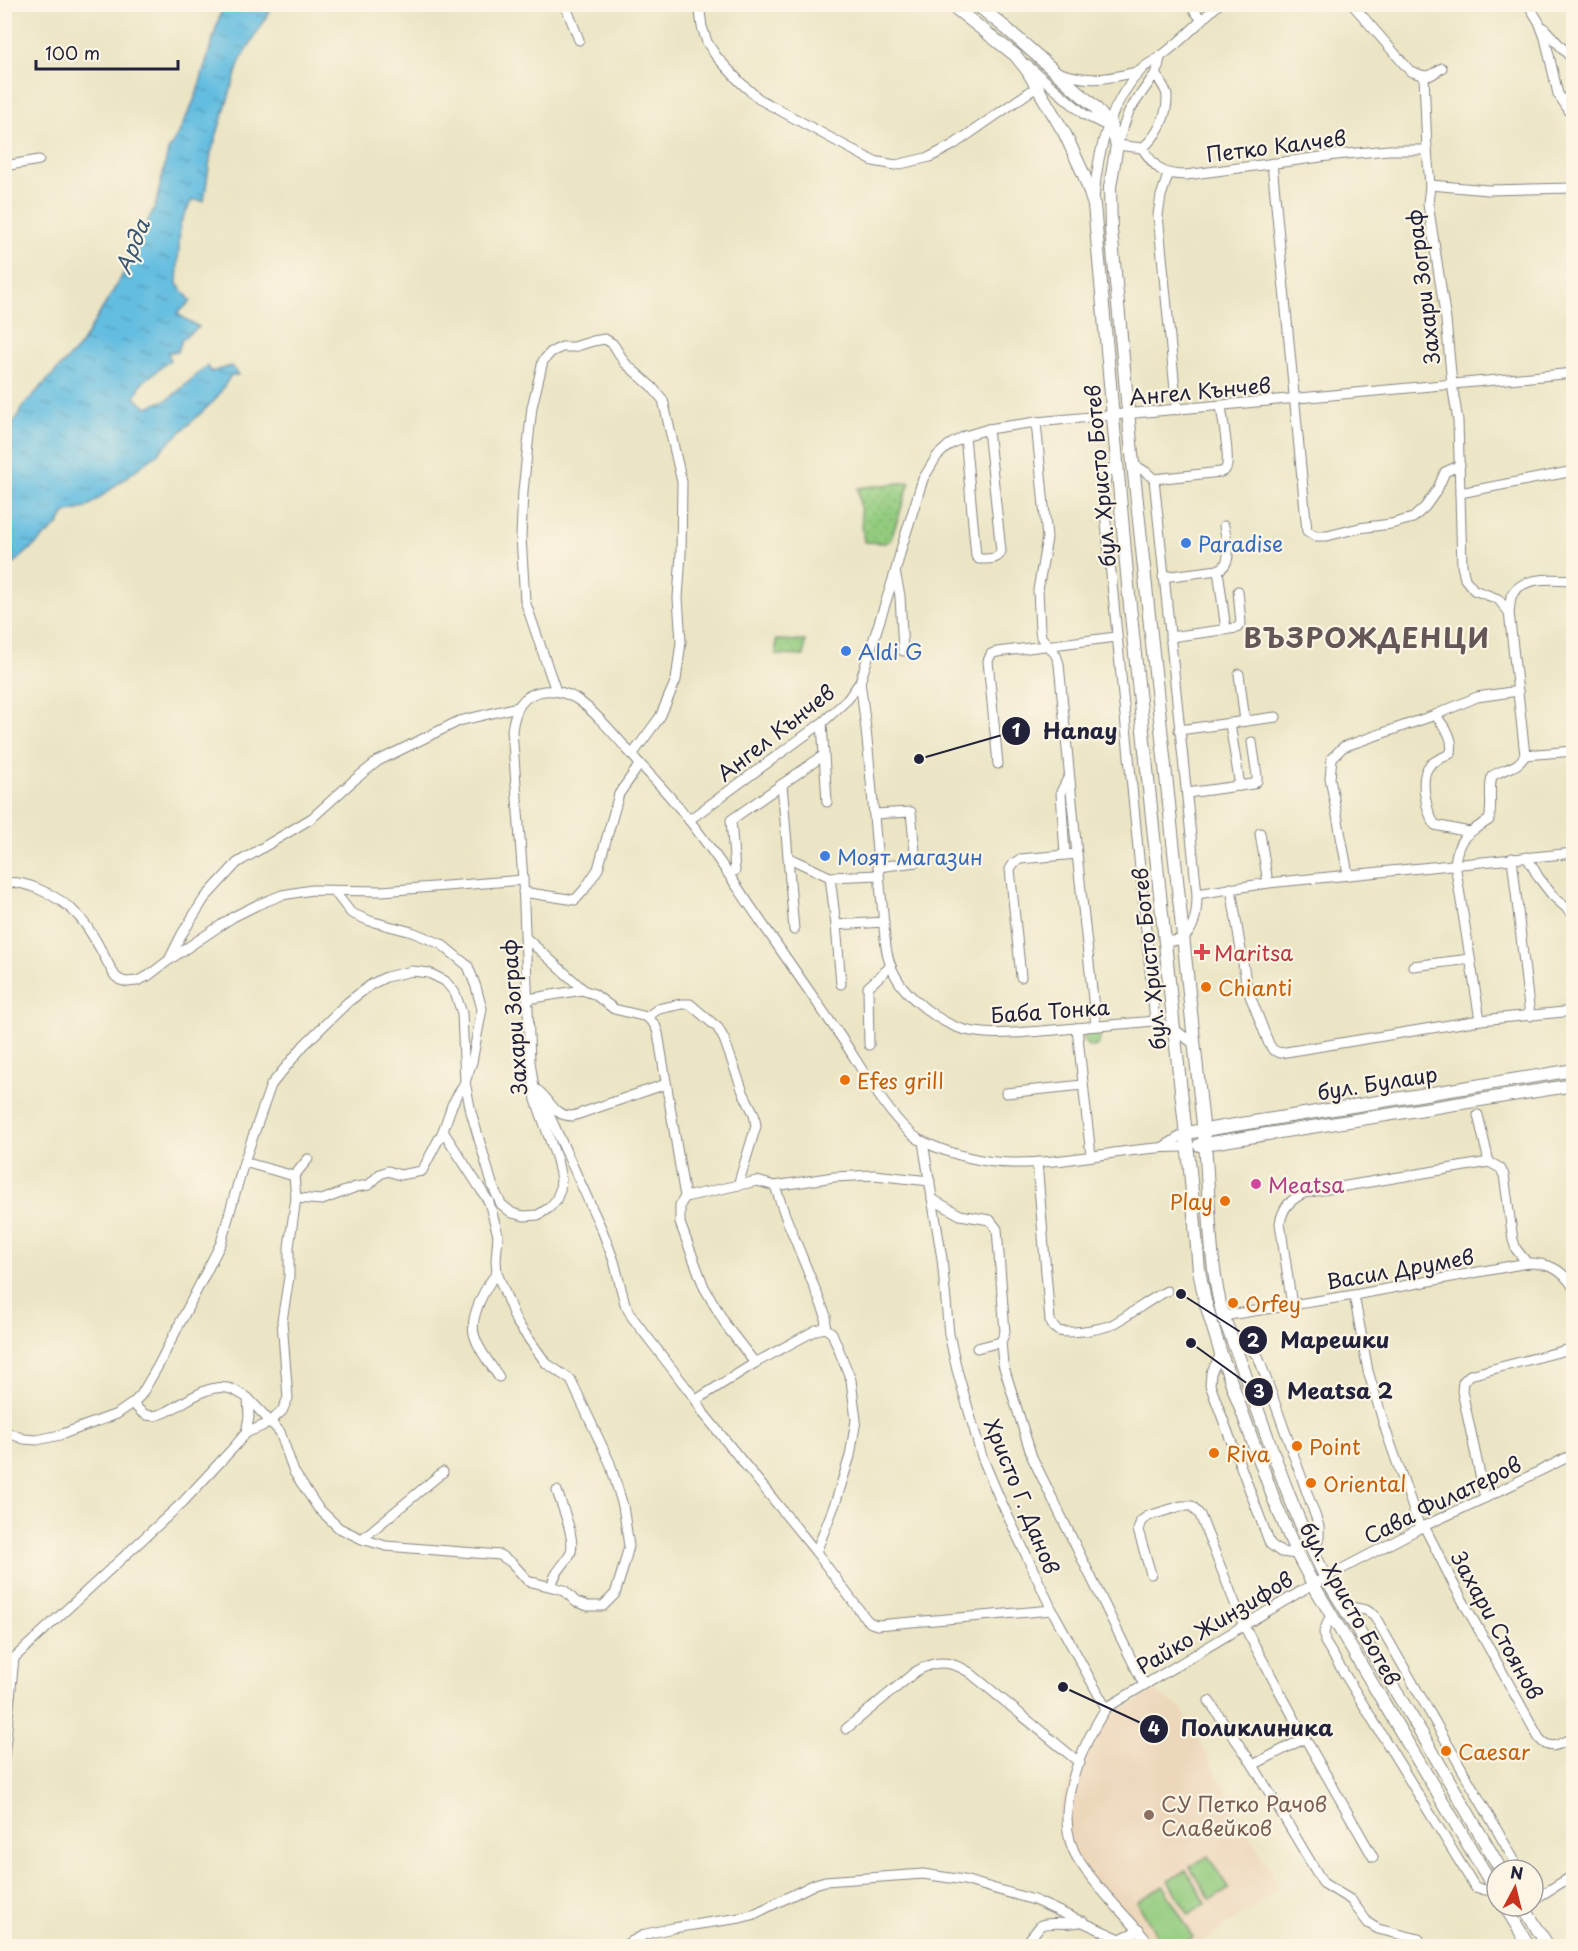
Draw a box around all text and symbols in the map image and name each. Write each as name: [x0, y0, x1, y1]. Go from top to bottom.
scale bar: [36, 33, 178, 71]
text: 100 m: [45, 39, 100, 66]
street label: Петко Калчев: [1204, 121, 1348, 169]
street label: Захари Зограф: [1397, 208, 1447, 366]
water label: Арда: [105, 212, 157, 278]
street label: Ангел Кънчев: [1128, 368, 1272, 412]
street label: бул. Христо Ботев: [1075, 383, 1123, 569]
place label: Paradise: [1198, 527, 1283, 559]
marker: Paradise: [1179, 536, 1193, 550]
district label: ВЪЗРОЖДЕНЦИ: [1243, 616, 1491, 657]
place label: Aldi G: [858, 635, 923, 667]
marker: Aldi G: [839, 644, 853, 658]
street label: Ангел Кънчев: [709, 676, 841, 788]
callout: Hanay: [1001, 711, 1129, 751]
text: Hanay: [1043, 713, 1117, 746]
text: 1: [1012, 716, 1021, 743]
place label: Моят магазин: [837, 840, 983, 872]
marker: Моят магазин: [818, 849, 832, 863]
street label: бул. Христо Ботев: [1123, 866, 1173, 1052]
place label: Maritsa: [1214, 936, 1293, 968]
street label: Захари Зограф: [492, 938, 534, 1096]
marker: Maritsa: [1195, 945, 1209, 959]
place label: Chianti: [1218, 971, 1292, 1003]
marker: Chianti: [1199, 980, 1213, 994]
street label: Баба Тонка: [989, 990, 1111, 1030]
street label: бул. Булаир: [1315, 1057, 1439, 1107]
place label: Efes grill: [857, 1064, 944, 1096]
marker: Efes grill: [838, 1073, 852, 1087]
place label: Meatsa: [1268, 1168, 1344, 1200]
marker: Meatsa: [1249, 1177, 1263, 1191]
place label: Play: [1170, 1185, 1213, 1217]
marker: Play: [1218, 1194, 1232, 1208]
street label: Васил Друмев: [1324, 1239, 1476, 1297]
place label: Orfey: [1245, 1287, 1301, 1319]
marker: Orfey: [1226, 1296, 1240, 1310]
callout: Марешки: [1238, 1320, 1402, 1360]
text: Марешки: [1280, 1322, 1390, 1355]
text: 2: [1247, 1326, 1260, 1353]
callout: Meatsa 2: [1244, 1372, 1405, 1412]
text: Meatsa 2: [1287, 1373, 1393, 1406]
text: 3: [1253, 1377, 1265, 1404]
street label: Христо Г. Данов: [977, 1413, 1069, 1579]
place label: Point: [1309, 1430, 1360, 1462]
place label: Riva: [1226, 1437, 1271, 1469]
marker: Point: [1290, 1439, 1304, 1453]
marker: Riva: [1207, 1446, 1221, 1460]
street label: Сава Филатеров: [1358, 1447, 1526, 1551]
place label: Oriental: [1323, 1467, 1406, 1499]
marker: Oriental: [1304, 1476, 1318, 1490]
street label: бул. Христо Ботев: [1293, 1515, 1409, 1691]
street label: Захари Стоянов: [1444, 1545, 1552, 1705]
street label: Райко Жинзифов: [1129, 1562, 1299, 1682]
callout: Поликлиника: [1139, 1709, 1345, 1749]
text: Поликлиника: [1181, 1710, 1334, 1743]
text: 4: [1148, 1714, 1160, 1741]
place label: Caesar: [1458, 1735, 1531, 1767]
marker: Caesar: [1439, 1744, 1453, 1758]
place label: СУ Петко Рачов Славейков: [1161, 1787, 1327, 1843]
marker: СУ Петко Рачов Славейков: [1142, 1808, 1156, 1822]
north arrow: [1485, 1858, 1545, 1918]
text: N: [1509, 1859, 1525, 1885]

